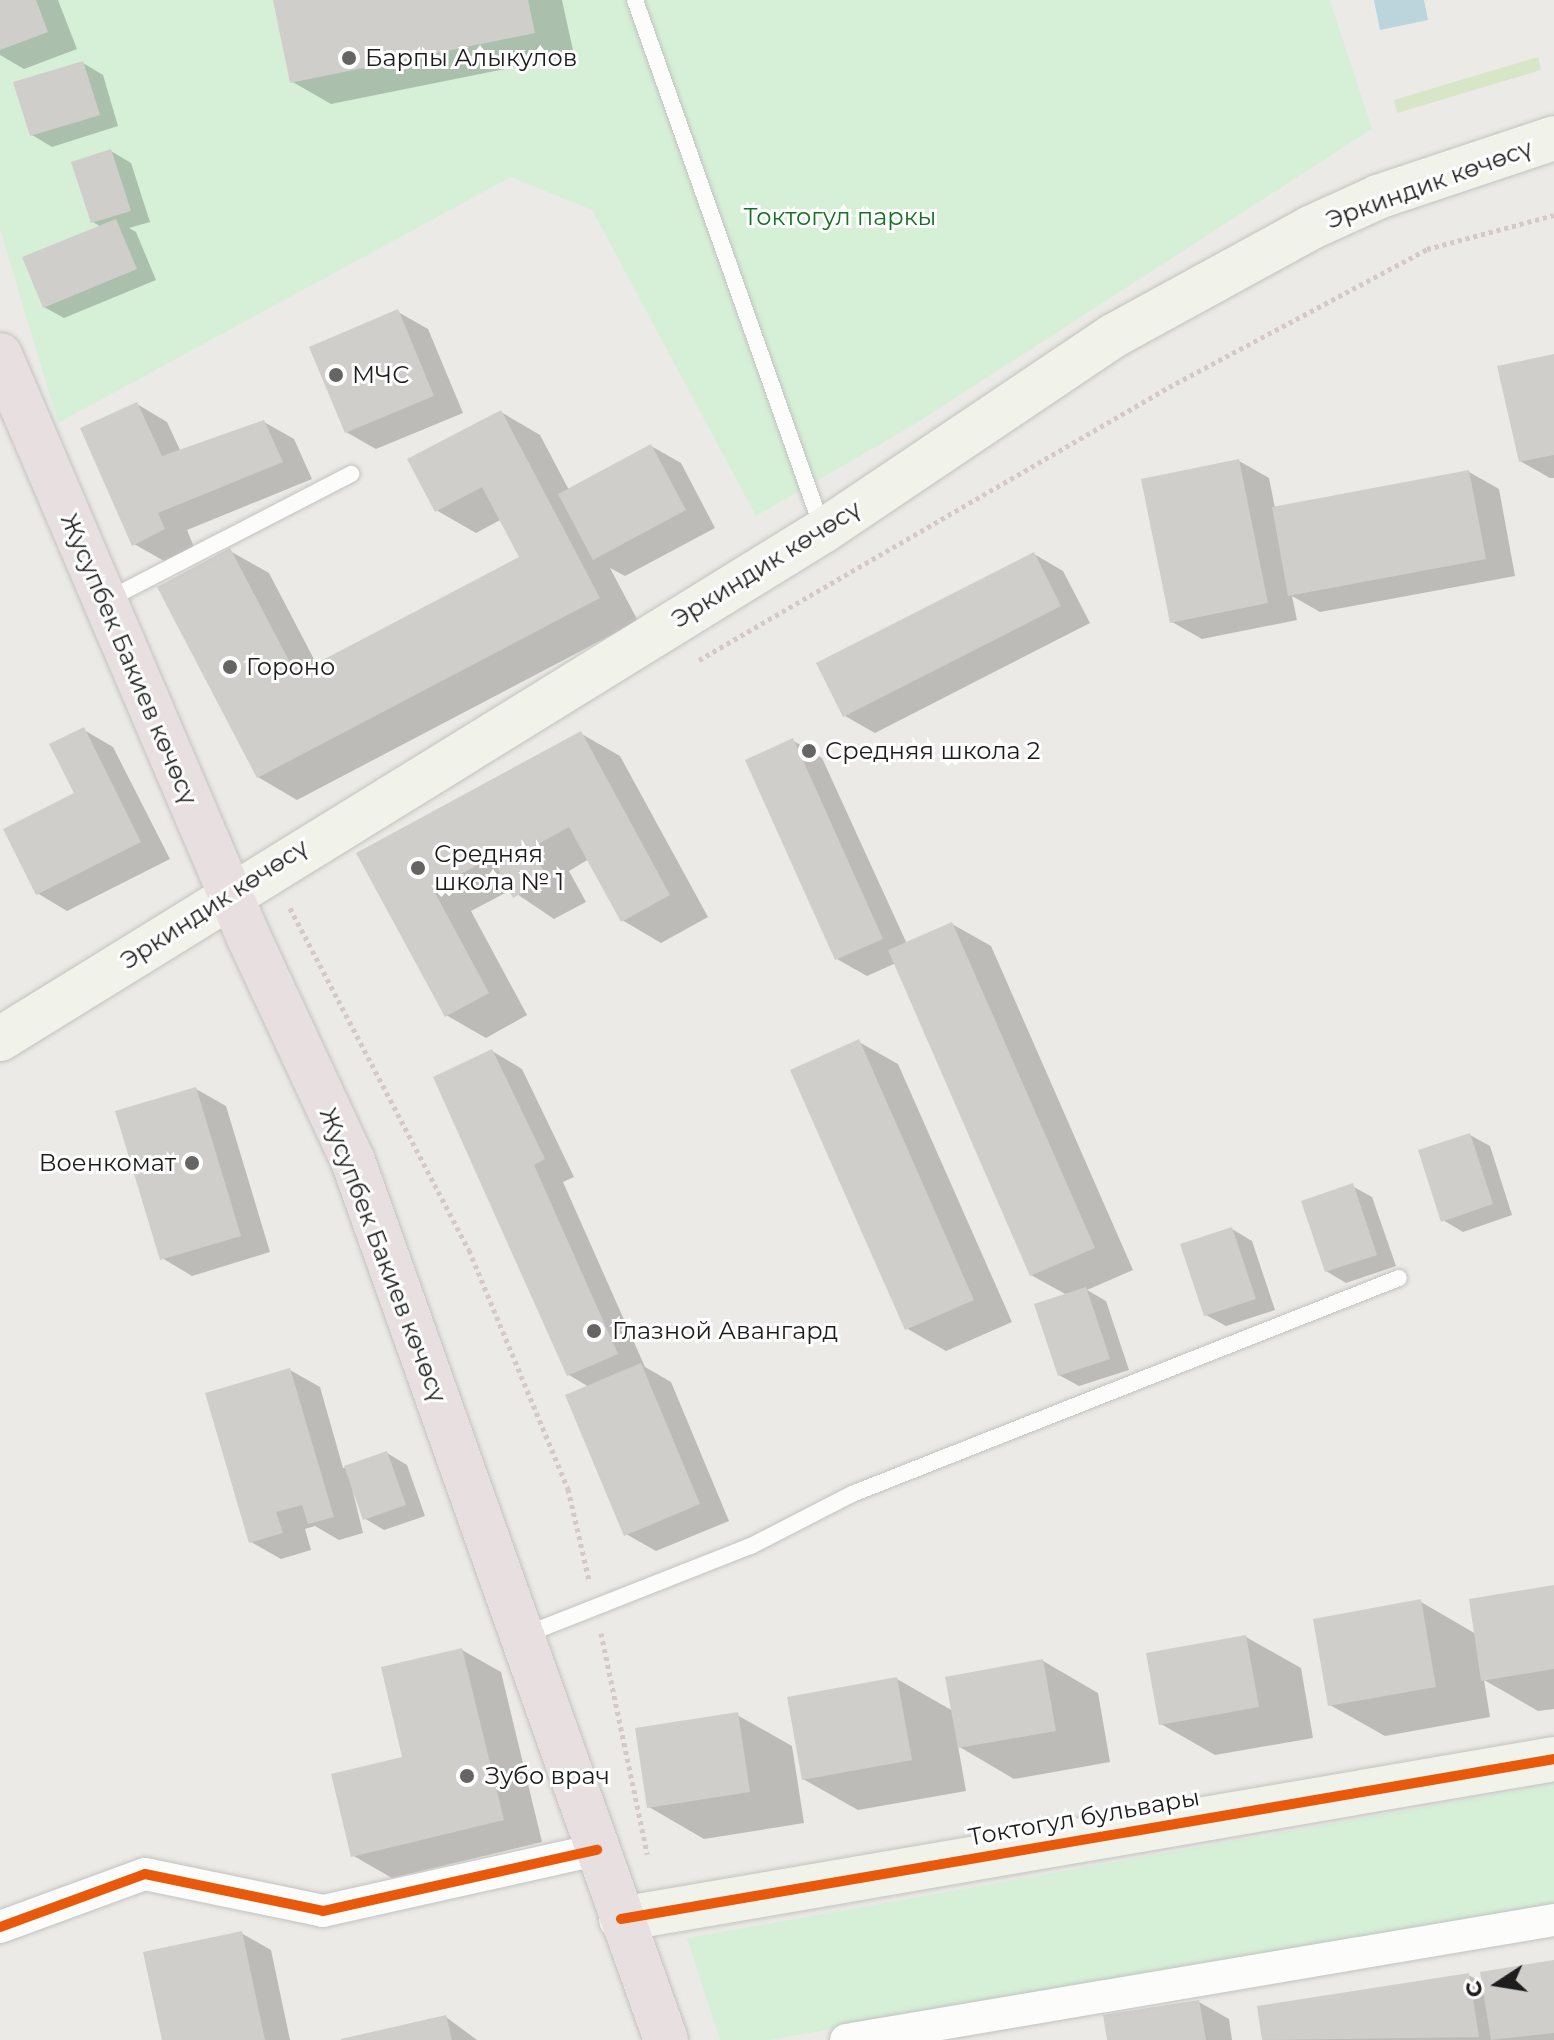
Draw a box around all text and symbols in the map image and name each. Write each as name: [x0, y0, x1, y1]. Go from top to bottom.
place label: Барпы Алыкулов: [365, 44, 577, 72]
marker: Барпы Алыкулов: [340, 49, 358, 67]
street label: Эркиндик көчөсү: [1322, 133, 1536, 235]
park label: Токтогул паркы: [744, 203, 936, 231]
place label: МЧС: [352, 361, 409, 389]
marker: МЧС: [327, 366, 345, 384]
street label: Эркиндик көчөсү: [666, 494, 866, 634]
street label: Жусупбек Бакиев көчөсү: [55, 509, 203, 809]
place label: Гороно: [246, 653, 335, 681]
marker: Гороно: [221, 658, 239, 676]
place label: Средняя школа 2: [825, 737, 1040, 765]
marker: Средняя школа 2: [800, 742, 818, 760]
street label: Эркиндик көчөсү: [115, 833, 313, 975]
place label: Средняя школа № 1: [434, 840, 564, 896]
marker: Средняя школа № 1: [409, 859, 427, 877]
street label: Жусупбек Бакиев көчөсү: [313, 1104, 453, 1406]
place label: Военкомат: [39, 1149, 176, 1177]
marker: Военкомат: [183, 1154, 201, 1172]
place label: Глазной Авангард: [612, 1317, 838, 1345]
marker: Глазной Авангард: [583, 1320, 605, 1342]
place label: Зубо врач: [485, 1762, 610, 1790]
marker: Зубо врач: [456, 1765, 478, 1787]
street label: Токтогул бульвары: [966, 1782, 1202, 1852]
north arrow: [1458, 1944, 1538, 2024]
text: С: [1459, 1978, 1489, 2000]

